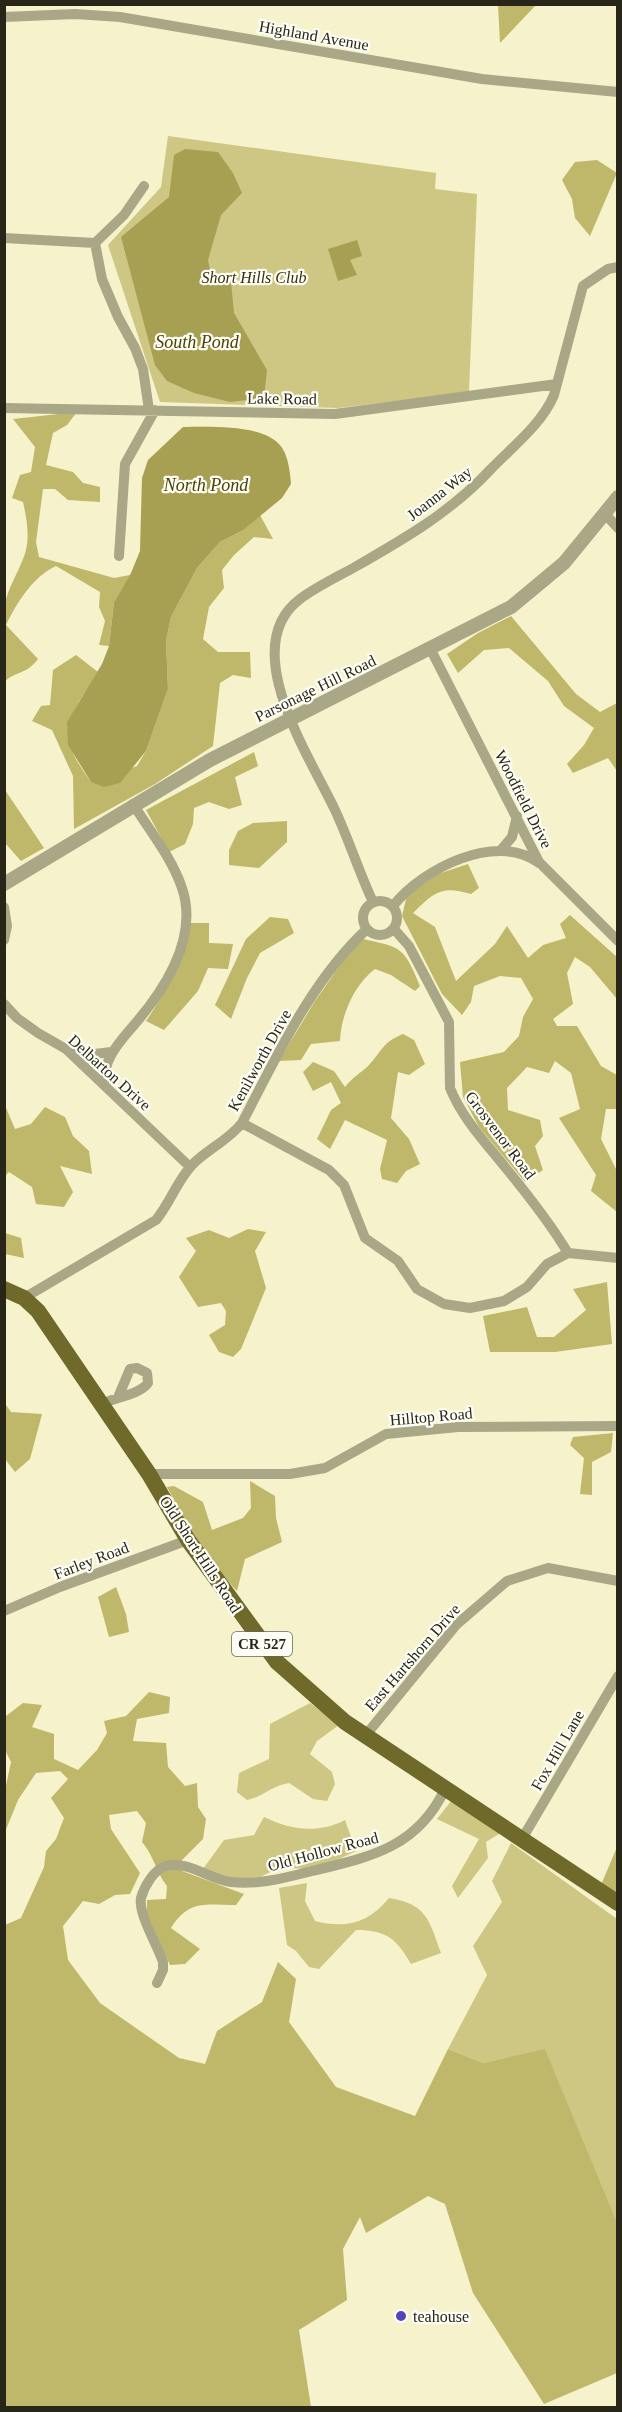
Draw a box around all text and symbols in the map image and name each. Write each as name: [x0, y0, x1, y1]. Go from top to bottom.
street label: Highland Avenue: [257, 17, 370, 55]
park label: Short Hills Club: [202, 269, 306, 286]
water label: South Pond: [155, 332, 240, 352]
street label: Lake Road: [247, 389, 317, 408]
street label: Joanna Way: [404, 463, 476, 525]
water label: North Pond: [163, 475, 249, 495]
street label: Parsonage Hill Road: [252, 652, 379, 726]
street label: Woodfield Drive: [492, 747, 556, 851]
street label: Kenilworth Drive: [225, 1007, 294, 1114]
street label: Delbarton Drive: [65, 1031, 154, 1114]
street label: Grosvenor Road: [462, 1088, 539, 1182]
street label: Hilltop Road: [389, 1404, 473, 1430]
street label: Old Short Hills Road: [157, 1493, 245, 1616]
street label: Farley Road: [51, 1538, 131, 1583]
street label: East Hartshorn Drive: [361, 1600, 463, 1714]
road number: CR 527: [232, 1632, 292, 1656]
street label: Fox Hill Lane: [528, 1707, 587, 1793]
street label: Old Hollow Road: [266, 1829, 380, 1874]
place label: teahouse: [413, 2308, 469, 2325]
marker: teahouse: [394, 2309, 408, 2323]

